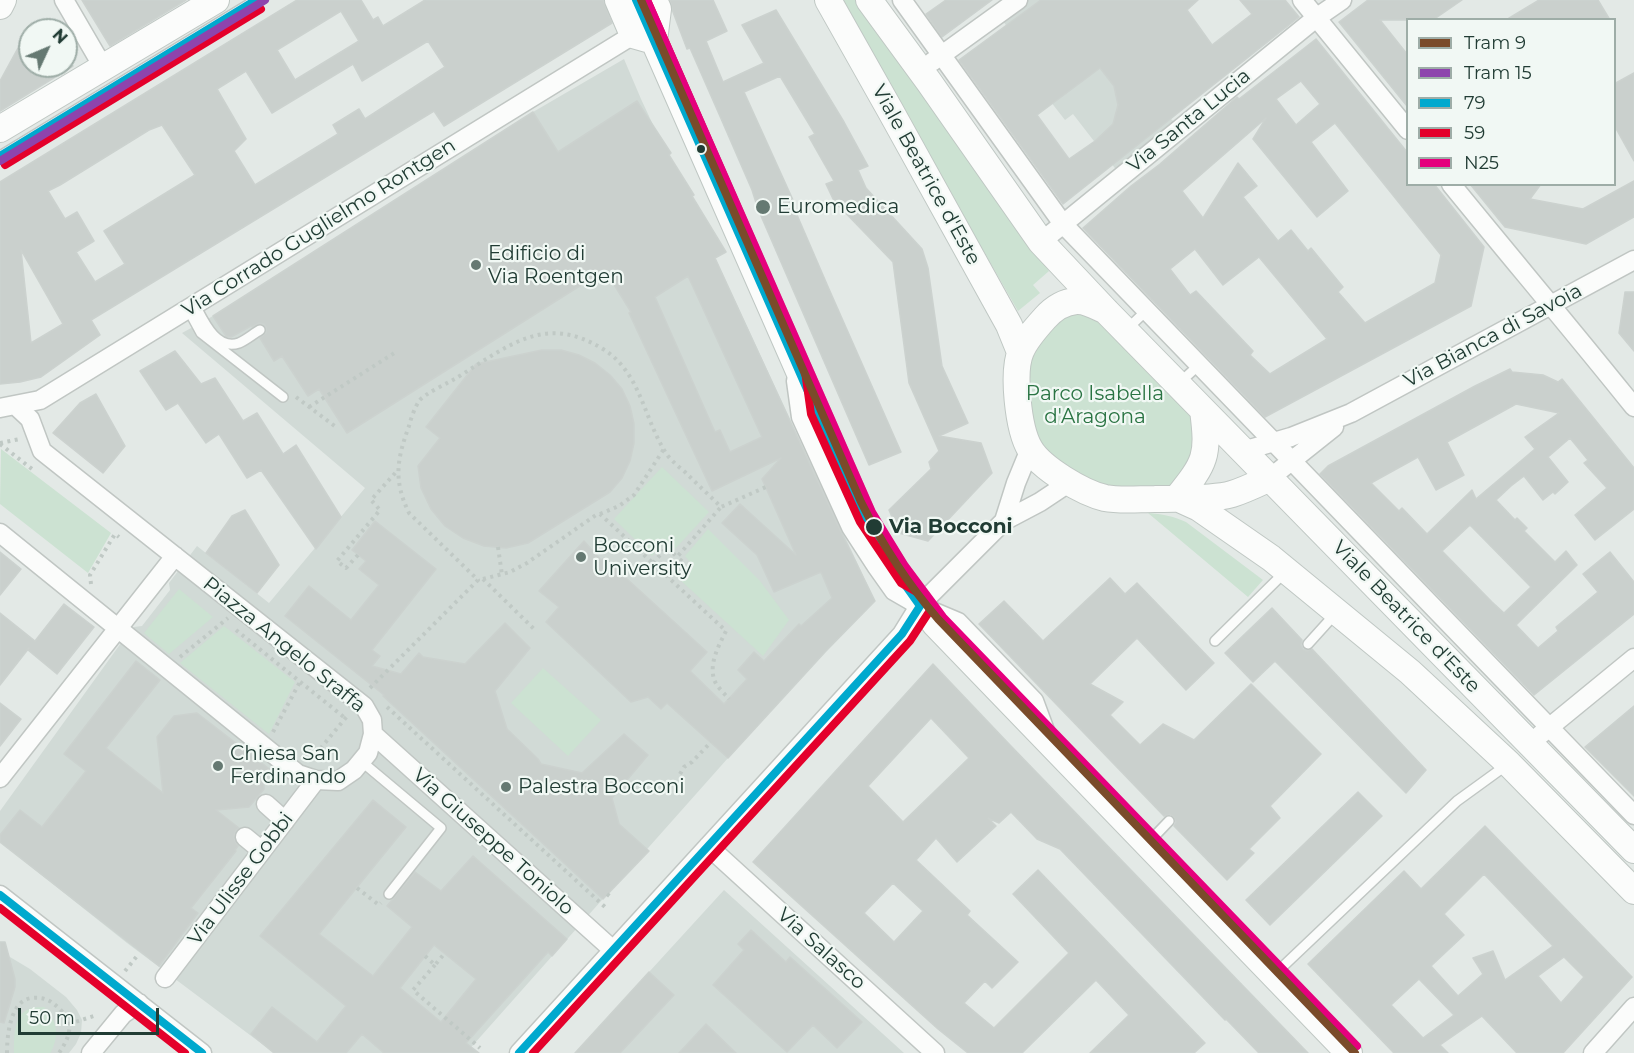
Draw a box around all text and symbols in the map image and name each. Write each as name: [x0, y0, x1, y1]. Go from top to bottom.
north arrow: [18, 18, 78, 78]
legend: [1406, 18, 1616, 186]
text: N: [49, 25, 71, 48]
text: Tram 9: [1464, 32, 1526, 54]
text: Tram 15: [1464, 62, 1532, 84]
street label: Via Santa Lucia: [1122, 64, 1256, 178]
street label: Viale Beatrice d'Este: [866, 81, 986, 269]
text: 79: [1464, 92, 1486, 114]
text: 59: [1464, 122, 1485, 144]
street label: Via Corrado Guglielmo Rontgen: [178, 134, 460, 322]
unlabelled marker: [695, 143, 707, 155]
text: N25: [1464, 152, 1499, 174]
place label: Euromedica: [777, 195, 899, 219]
marker: Euromedica: [754, 198, 772, 216]
place label: Edificio di Via Roentgen: [488, 242, 624, 289]
marker: Edificio di Via Roentgen: [469, 258, 483, 272]
street label: Via Bianca di Savoia: [1400, 279, 1586, 393]
park label: Parco Isabella d'Aragona: [1026, 382, 1164, 429]
place label: Via Bocconi: [889, 515, 1013, 539]
marker: Via Bocconi: [864, 517, 884, 537]
place label: Bocconi University: [593, 534, 692, 581]
street label: Viale Beatrice d'Este: [1327, 536, 1485, 698]
marker: Bocconi University: [574, 550, 588, 564]
street label: Piazza Angelo Sraffa: [198, 572, 370, 718]
place label: Chiesa San Ferdinando: [230, 742, 346, 789]
marker: Chiesa San Ferdinando: [211, 759, 225, 773]
street label: Via Giuseppe Toniolo: [407, 763, 579, 921]
place label: Palestra Bocconi: [518, 775, 685, 799]
marker: Palestra Bocconi: [499, 780, 513, 794]
street label: Via Ulisse Gobbi: [183, 808, 299, 950]
street label: Via Salasco: [772, 903, 870, 995]
scale bar: [21, 996, 162, 1034]
text: 50 m: [29, 1007, 75, 1029]

